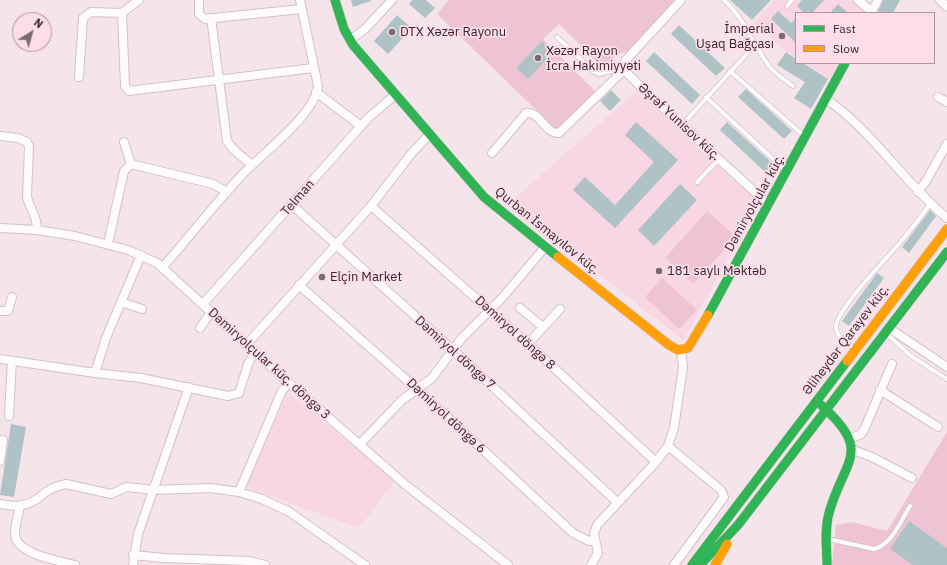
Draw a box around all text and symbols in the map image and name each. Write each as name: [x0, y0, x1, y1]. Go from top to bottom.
north arrow: [12, 12, 52, 52]
legend: [795, 12, 935, 64]
text: N: [31, 15, 46, 31]
place label: İmperial Uşaq Bağçası: [696, 21, 774, 52]
text: Fast: [833, 21, 856, 36]
place label: DTX Xəzər Rayonu: [400, 24, 506, 40]
marker: DTX Xəzər Rayonu: [387, 27, 397, 37]
marker: İmperial Uşaq Bağçası: [777, 31, 787, 41]
text: Slow: [833, 41, 859, 56]
place label: Xəzər Rayon İcra Hakimiyyəti: [546, 43, 641, 74]
marker: Xəzər Rayon İcra Hakimiyyəti: [533, 53, 543, 63]
street label: Əşrəf Yunisov küç.: [635, 80, 723, 164]
street label: Dəmiryolçular küç.: [722, 152, 788, 254]
street label: Telman: [278, 177, 318, 219]
street label: Qurban İsmayılov küç.: [492, 184, 602, 278]
place label: 181 saylı Məktəb: [667, 263, 767, 279]
marker: 181 saylı Məktəb: [654, 266, 664, 276]
place label: Elçin Market: [330, 269, 402, 285]
marker: Elçin Market: [317, 272, 327, 282]
street label: Əliheydər Qarayev küç.: [799, 282, 893, 398]
street label: Dəmiryol döngə 8: [472, 293, 558, 373]
street label: Dəmiryolçular küç. döngə 3: [205, 305, 333, 423]
street label: Dəmiryol döngə 7: [412, 313, 498, 393]
street label: Dəmiryol döngə 6: [403, 375, 489, 457]

